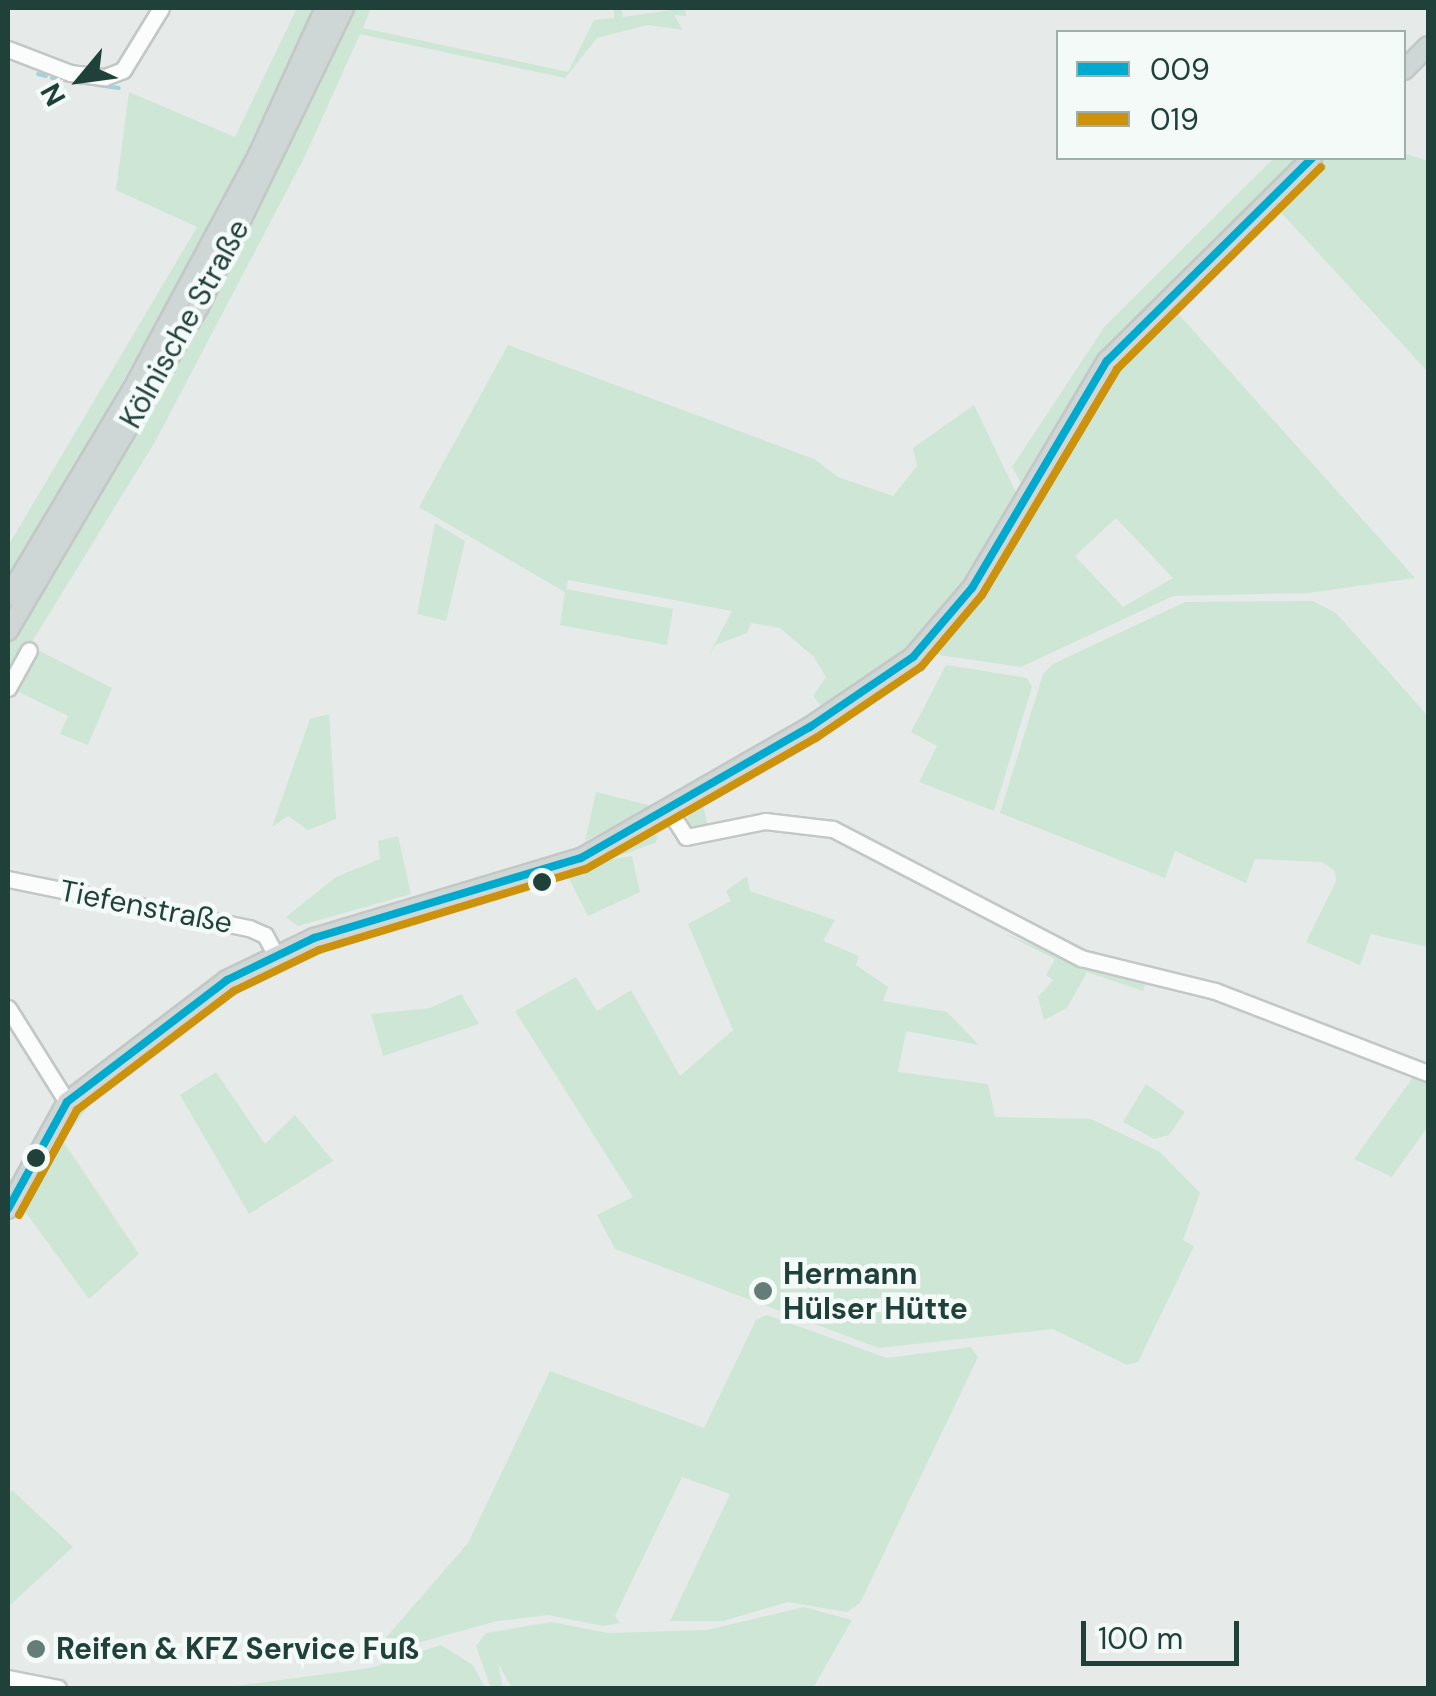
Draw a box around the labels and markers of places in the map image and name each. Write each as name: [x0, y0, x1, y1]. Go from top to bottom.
unlabelled marker: [532, 872, 552, 892]
unlabelled marker: [26, 1148, 46, 1168]
place label: Hermann Hülser Hütte: [783, 1256, 968, 1326]
marker: Hermann Hülser Hütte: [752, 1280, 774, 1302]
place label: Reifen & KFZ Service Fuß: [56, 1631, 419, 1667]
marker: Reifen & KFZ Service Fuß: [25, 1638, 47, 1660]

